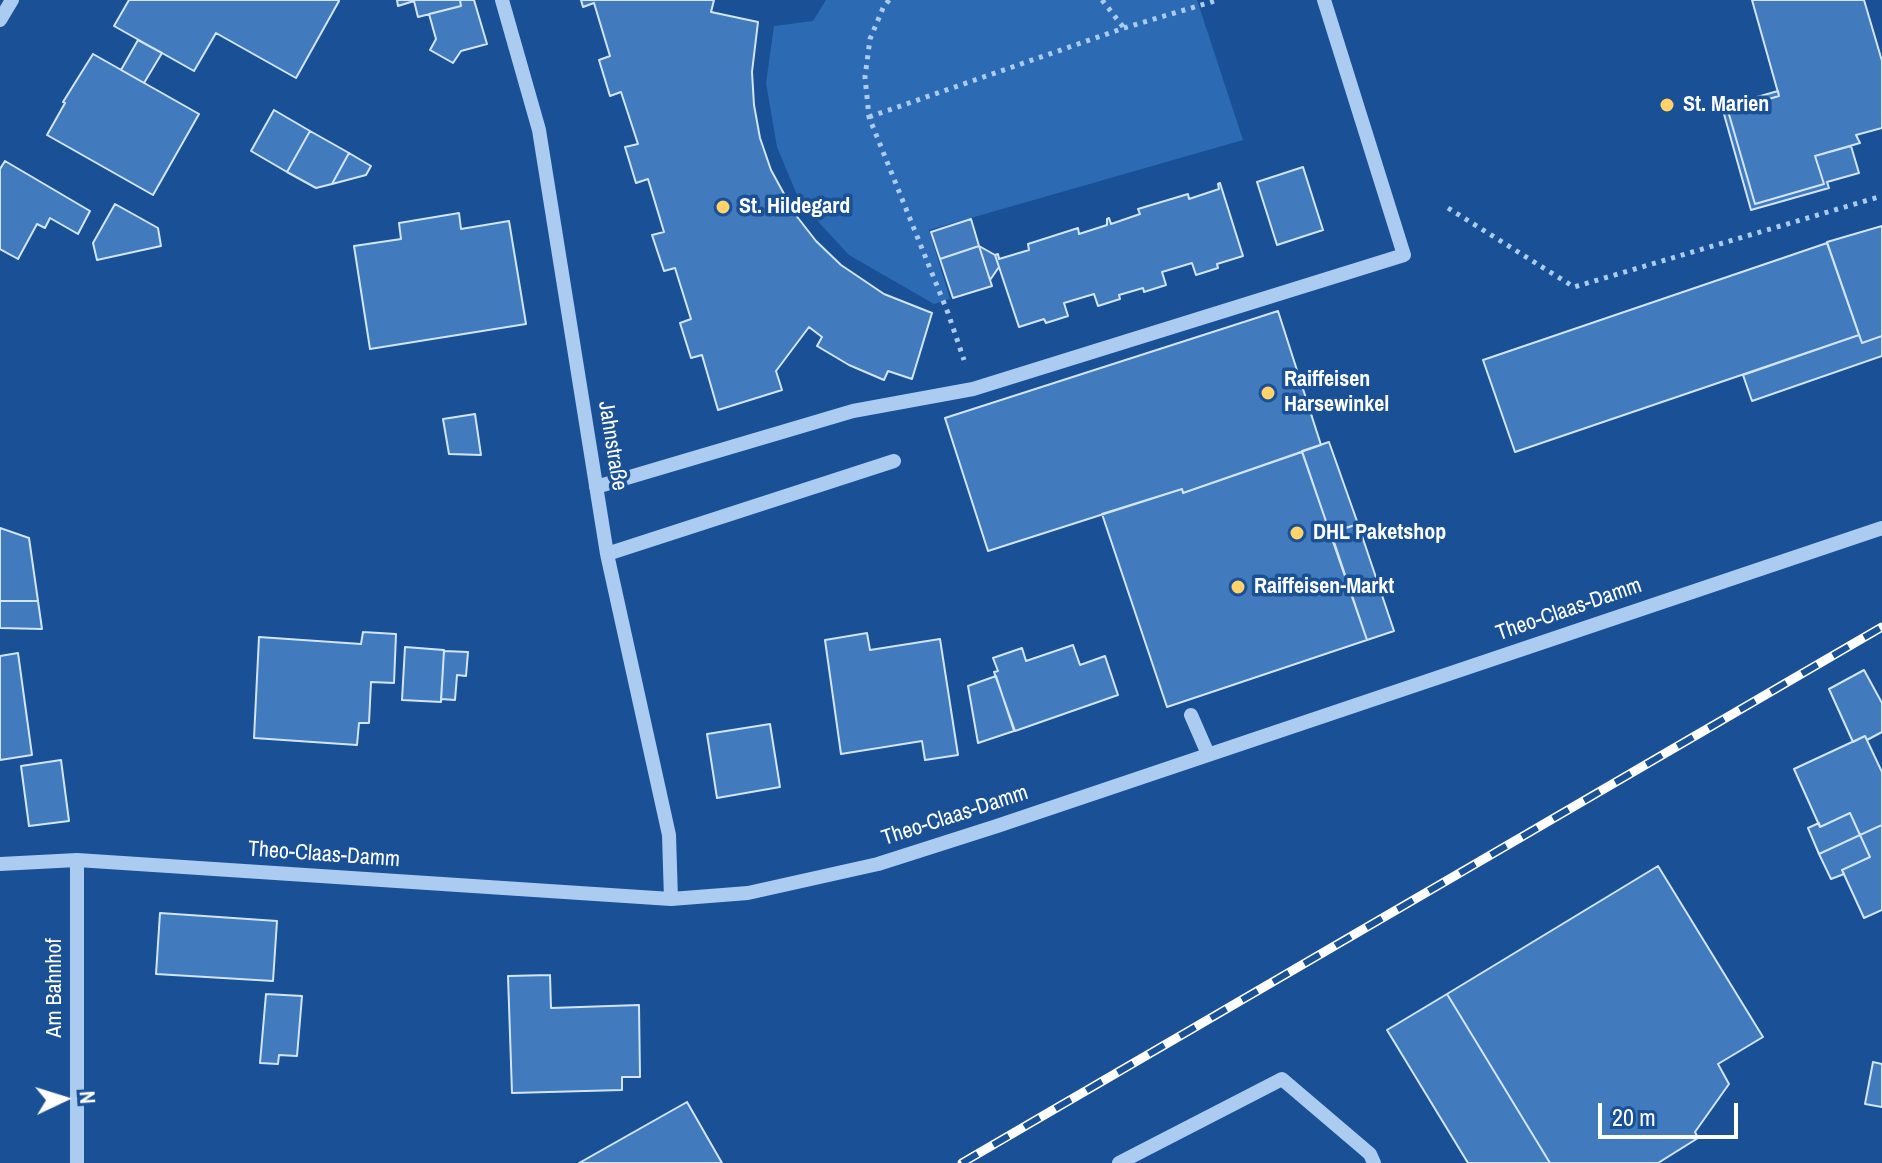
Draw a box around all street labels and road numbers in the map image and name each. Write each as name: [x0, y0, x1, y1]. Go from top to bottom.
street label: Jahnstraße: [592, 399, 632, 493]
street label: Theo-Claas-Damm: [1493, 573, 1645, 647]
street label: Theo-Claas-Damm: [878, 780, 1032, 852]
street label: Theo-Claas-Damm: [247, 837, 401, 873]
street label: Am Bahnhof: [42, 938, 68, 1038]

